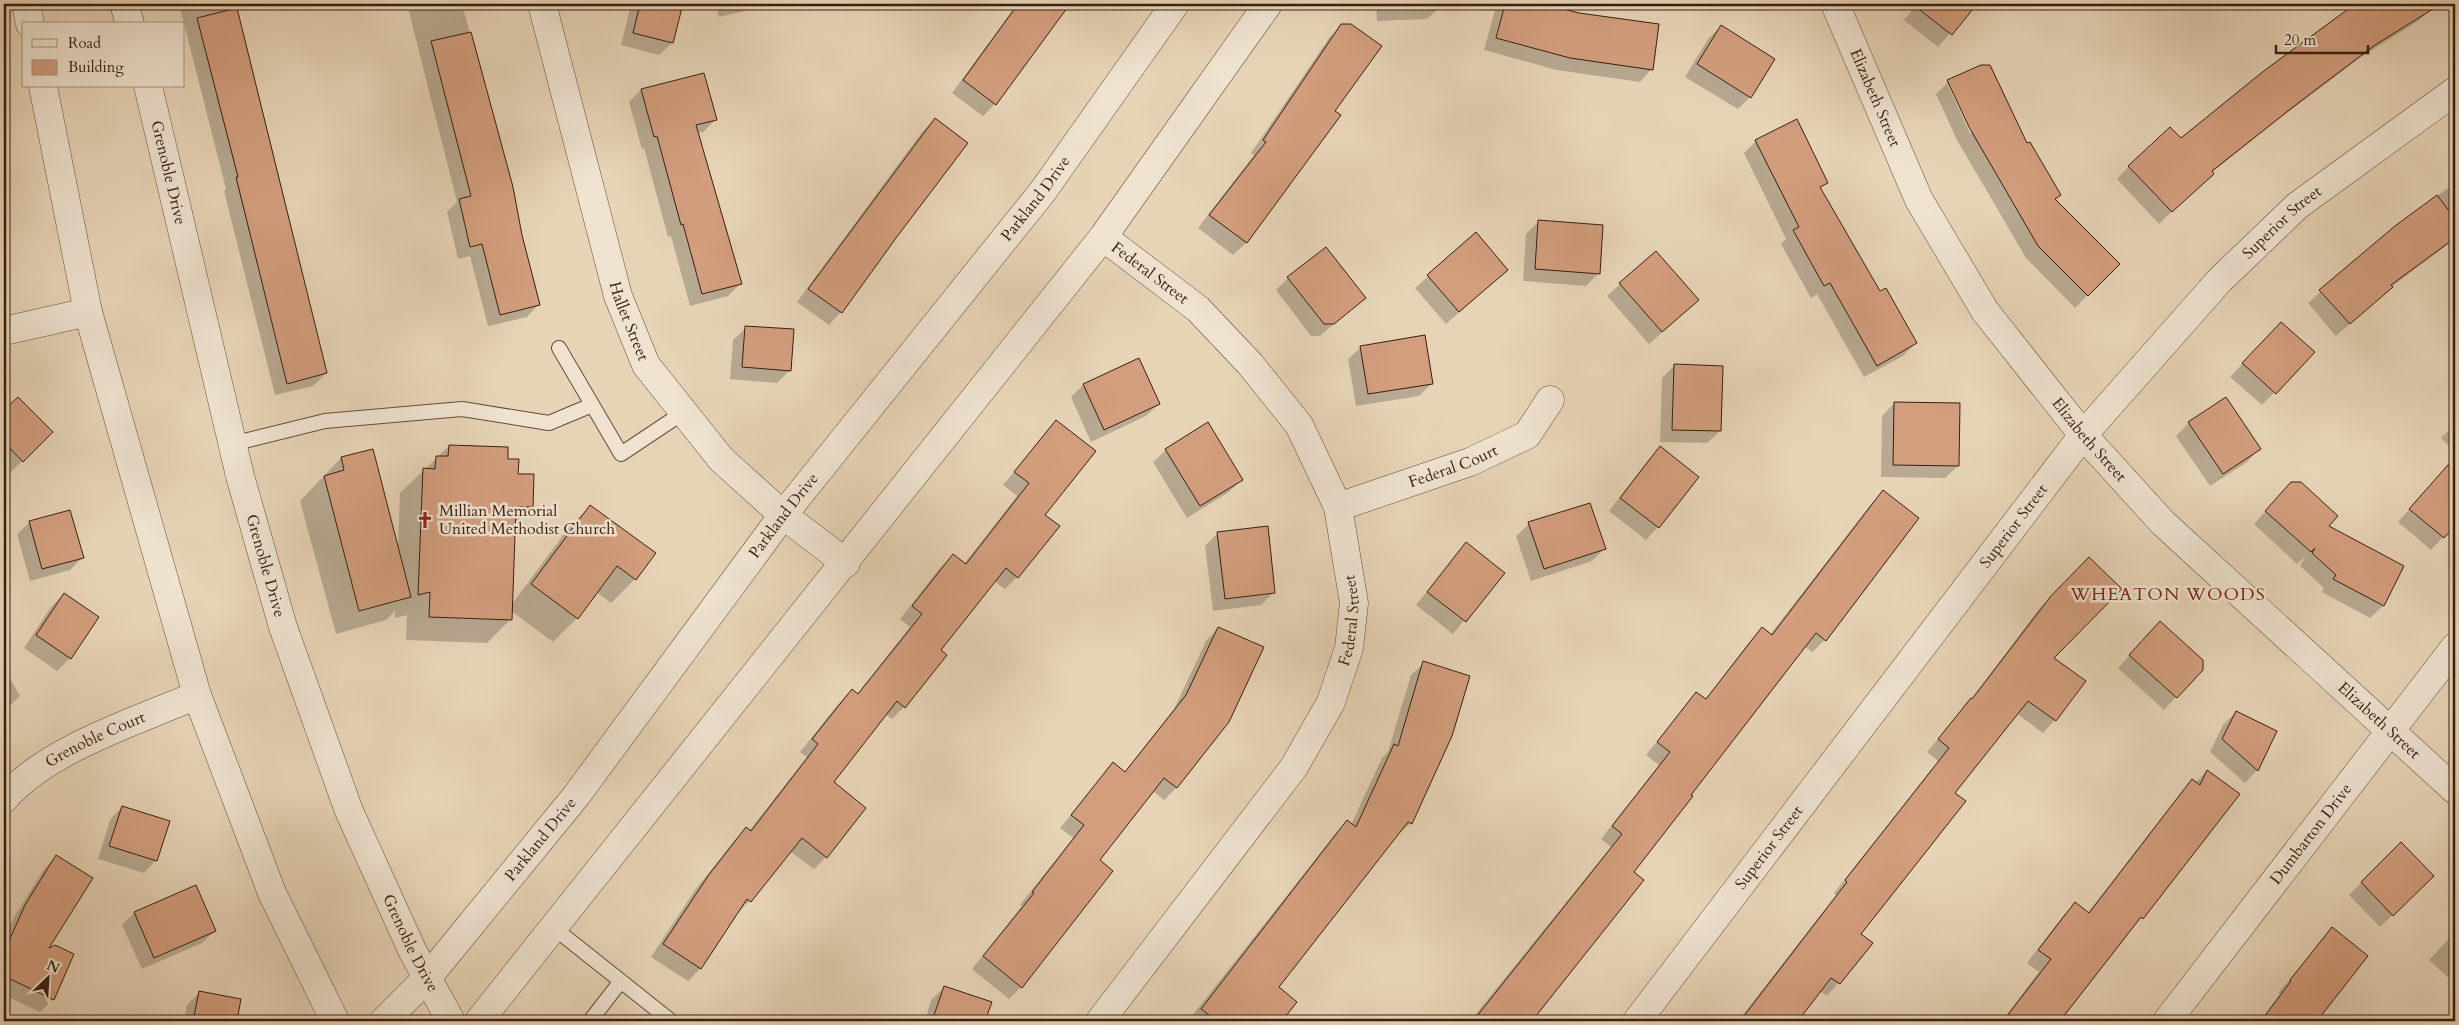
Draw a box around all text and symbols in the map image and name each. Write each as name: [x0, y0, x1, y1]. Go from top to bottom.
legend: [22, 22, 185, 88]
scale bar: [2276, 22, 2369, 54]
text: 20 m: [2284, 30, 2316, 50]
text: Road: [68, 33, 101, 53]
street label: Elizabeth Street: [1844, 45, 1906, 150]
text: Building: [68, 57, 124, 77]
street label: Grenoble Drive: [146, 118, 191, 227]
street label: Parkland Drive: [996, 151, 1075, 246]
street label: Superior Street: [2237, 181, 2326, 264]
street label: Federal Street: [1107, 237, 1193, 309]
street label: Hallet Street: [604, 279, 654, 364]
street label: Elizabeth Street: [2046, 393, 2132, 487]
street label: Federal Court: [1405, 439, 1501, 493]
street label: Parkland Drive: [744, 468, 824, 563]
street label: Superior Street: [1975, 480, 2053, 573]
place label: Millian Memorial United Methodist Church: [439, 500, 615, 540]
church icon: Millian Memorial United Methodist Church: [415, 510, 435, 530]
street label: Grenoble Drive: [240, 512, 291, 620]
street label: Federal Street: [1333, 573, 1365, 669]
district label: WHEATON WOODS: [2069, 582, 2266, 607]
street label: Elizabeth Street: [2333, 677, 2425, 764]
street label: Grenoble Court: [41, 706, 148, 773]
street label: Dumbarton Drive: [2265, 779, 2357, 889]
street label: Parkland Drive: [500, 793, 581, 886]
street label: Superior Street: [1730, 801, 1808, 894]
street label: Grenoble Drive: [377, 891, 444, 996]
north arrow: [22, 952, 72, 1002]
text: N: [44, 955, 63, 978]

